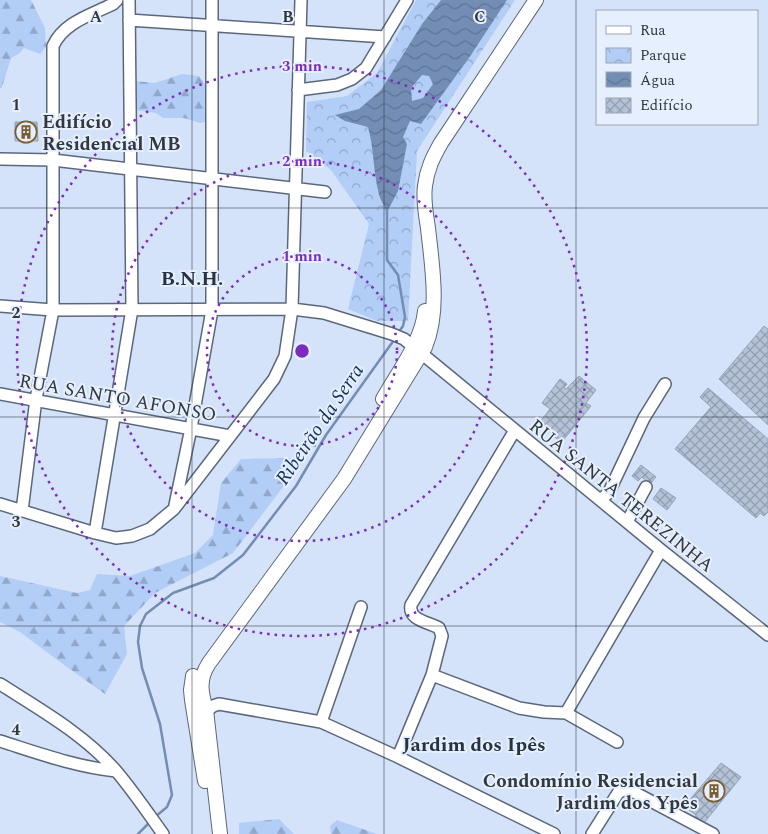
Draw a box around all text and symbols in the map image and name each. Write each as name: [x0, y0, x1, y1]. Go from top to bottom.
text: A: [90, 5, 103, 29]
text: B: [282, 5, 294, 29]
text: C: [474, 5, 486, 29]
legend: [596, 10, 758, 125]
text: Rua: [640, 19, 666, 42]
text: Parque: [640, 44, 687, 67]
text: 3 min: [282, 55, 322, 78]
text: Água: [640, 69, 676, 92]
text: 1: [12, 93, 20, 117]
text: Edifício: [640, 94, 693, 117]
place label: Edifício Residencial MB: [42, 108, 181, 159]
building icon: Edifício Residencial MB: [14, 120, 38, 144]
text: 2 min: [282, 150, 322, 173]
text: 1 min: [282, 245, 322, 268]
district label: B.N.H.: [161, 264, 223, 294]
text: 2: [12, 301, 21, 325]
centre of rings: [293, 342, 311, 360]
water label: Ribeirão da Serra: [268, 358, 372, 491]
street label: RUA SANTO AFONSO: [17, 367, 219, 430]
street label: RUA SANTA TEREZINHA: [522, 412, 720, 580]
text: 3: [12, 510, 21, 534]
text: 4: [12, 718, 21, 742]
district label: Jardim dos Ipês: [402, 730, 546, 760]
place label: Condomínio Residencial Jardim dos Ypês: [483, 767, 698, 818]
building icon: Condomínio Residencial Jardim dos Ypês: [702, 779, 726, 803]

